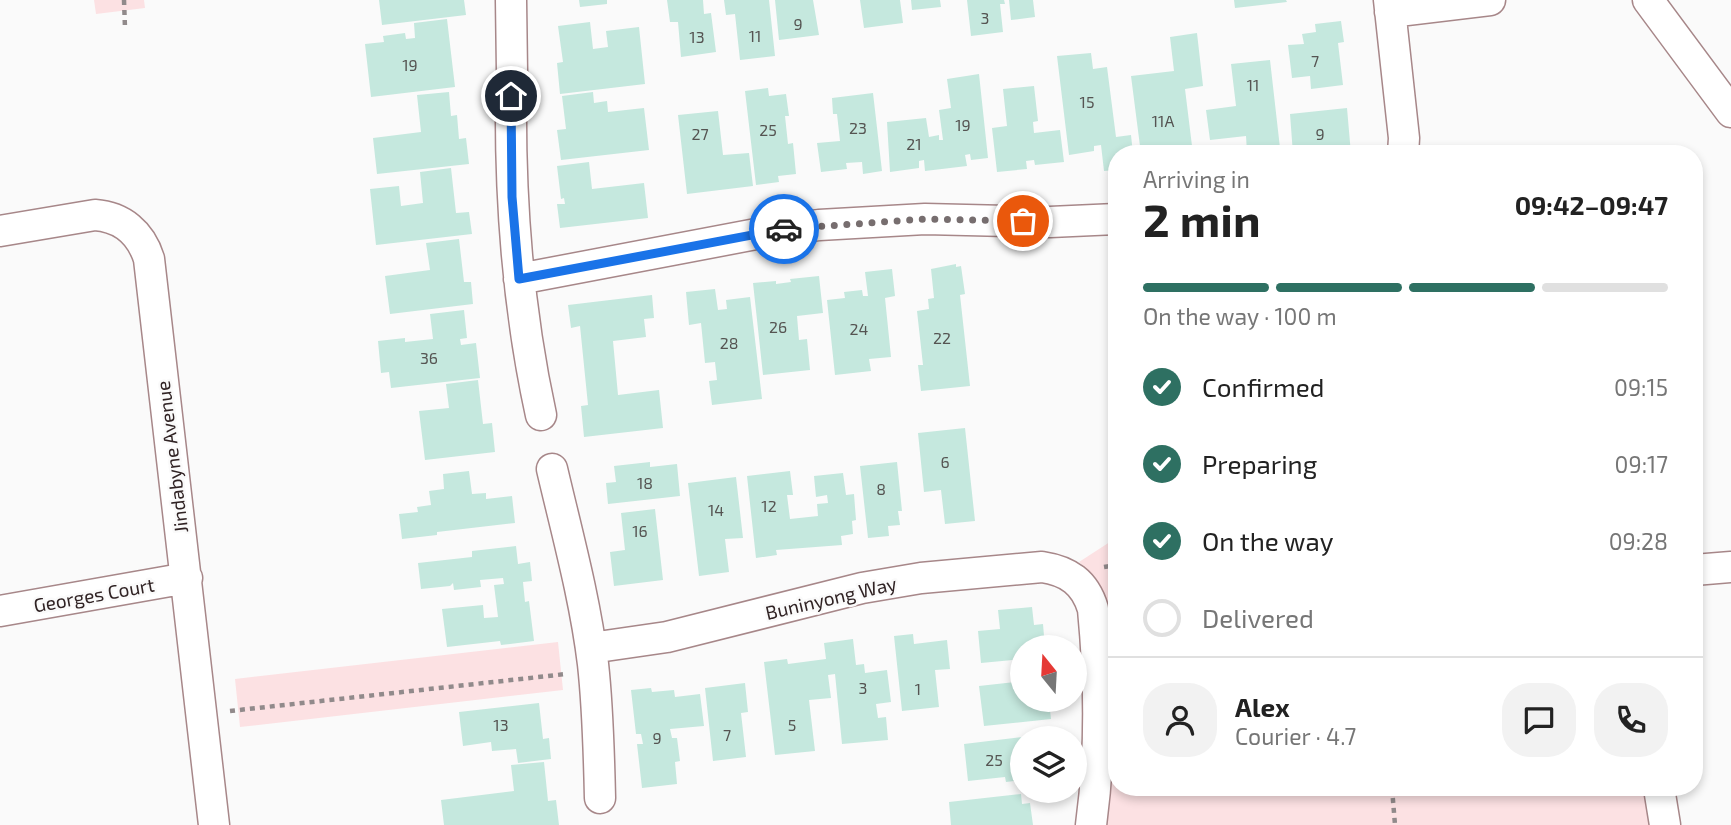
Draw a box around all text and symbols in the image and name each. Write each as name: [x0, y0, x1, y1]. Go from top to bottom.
house number: 3: [981, 8, 989, 27]
house number: 9: [793, 14, 803, 33]
house number: 11: [749, 26, 761, 45]
house number: 13: [689, 27, 705, 46]
house number: 7: [1311, 51, 1319, 70]
house number: 19: [402, 55, 418, 74]
pin: [481, 66, 541, 126]
house number: 11: [1247, 75, 1259, 94]
icon: home: [492, 77, 530, 115]
house number: 15: [1080, 92, 1094, 111]
house number: 11A: [1152, 111, 1174, 130]
house number: 19: [955, 115, 971, 134]
house number: 23: [849, 118, 867, 137]
house number: 25: [759, 120, 777, 139]
house number: 27: [691, 124, 709, 143]
house number: 9: [1315, 124, 1325, 143]
house number: 21: [906, 134, 922, 153]
text: Arriving in: [1143, 165, 1250, 193]
text: 09:42–09:47: [1515, 189, 1668, 220]
pin: [993, 191, 1053, 251]
text: 2 min: [1143, 191, 1261, 246]
courier: [749, 194, 819, 264]
icon: bag: [1004, 202, 1042, 240]
icon: car: [765, 210, 803, 248]
text: On the way · 100 m: [1143, 302, 1337, 330]
house number: 26: [769, 317, 787, 336]
house number: 24: [850, 319, 869, 338]
house number: 22: [933, 328, 951, 347]
house number: 28: [720, 333, 738, 352]
house number: 36: [420, 348, 438, 367]
icon: check: [1143, 368, 1181, 406]
text: Confirmed: [1202, 371, 1325, 402]
text: 09:15: [1614, 373, 1668, 401]
street label: Jindabyne Avenue: [151, 380, 192, 534]
icon: check: [1143, 445, 1181, 483]
text: Preparing: [1202, 448, 1317, 479]
text: 09:17: [1615, 450, 1668, 478]
house number: 6: [940, 452, 950, 471]
house number: 18: [637, 473, 653, 492]
house number: 8: [876, 479, 886, 498]
house number: 12: [761, 496, 777, 515]
house number: 14: [708, 500, 724, 519]
house number: 16: [632, 521, 648, 540]
icon: check: [1143, 522, 1181, 560]
text: On the way: [1202, 525, 1333, 556]
text: 09:28: [1609, 527, 1668, 555]
street label: Buninyong Way: [763, 571, 899, 624]
street label: Georges Court: [32, 573, 156, 616]
text: Delivered: [1202, 602, 1314, 633]
north arrow: [1010, 635, 1087, 712]
map controls: [1010, 635, 1087, 803]
house number: 3: [859, 678, 867, 697]
house number: 1: [915, 679, 921, 698]
button: person: [1143, 683, 1217, 757]
button: chat: [1502, 683, 1576, 757]
button: phone: [1594, 683, 1668, 757]
text: Alex: [1235, 691, 1290, 722]
house number: 13: [493, 715, 509, 734]
house number: 5: [788, 715, 796, 734]
text: Courier · 4.7: [1235, 722, 1356, 750]
house number: 7: [723, 725, 731, 744]
button: layers: [1010, 726, 1087, 803]
house number: 9: [652, 728, 662, 747]
house number: 25: [985, 750, 1003, 769]

